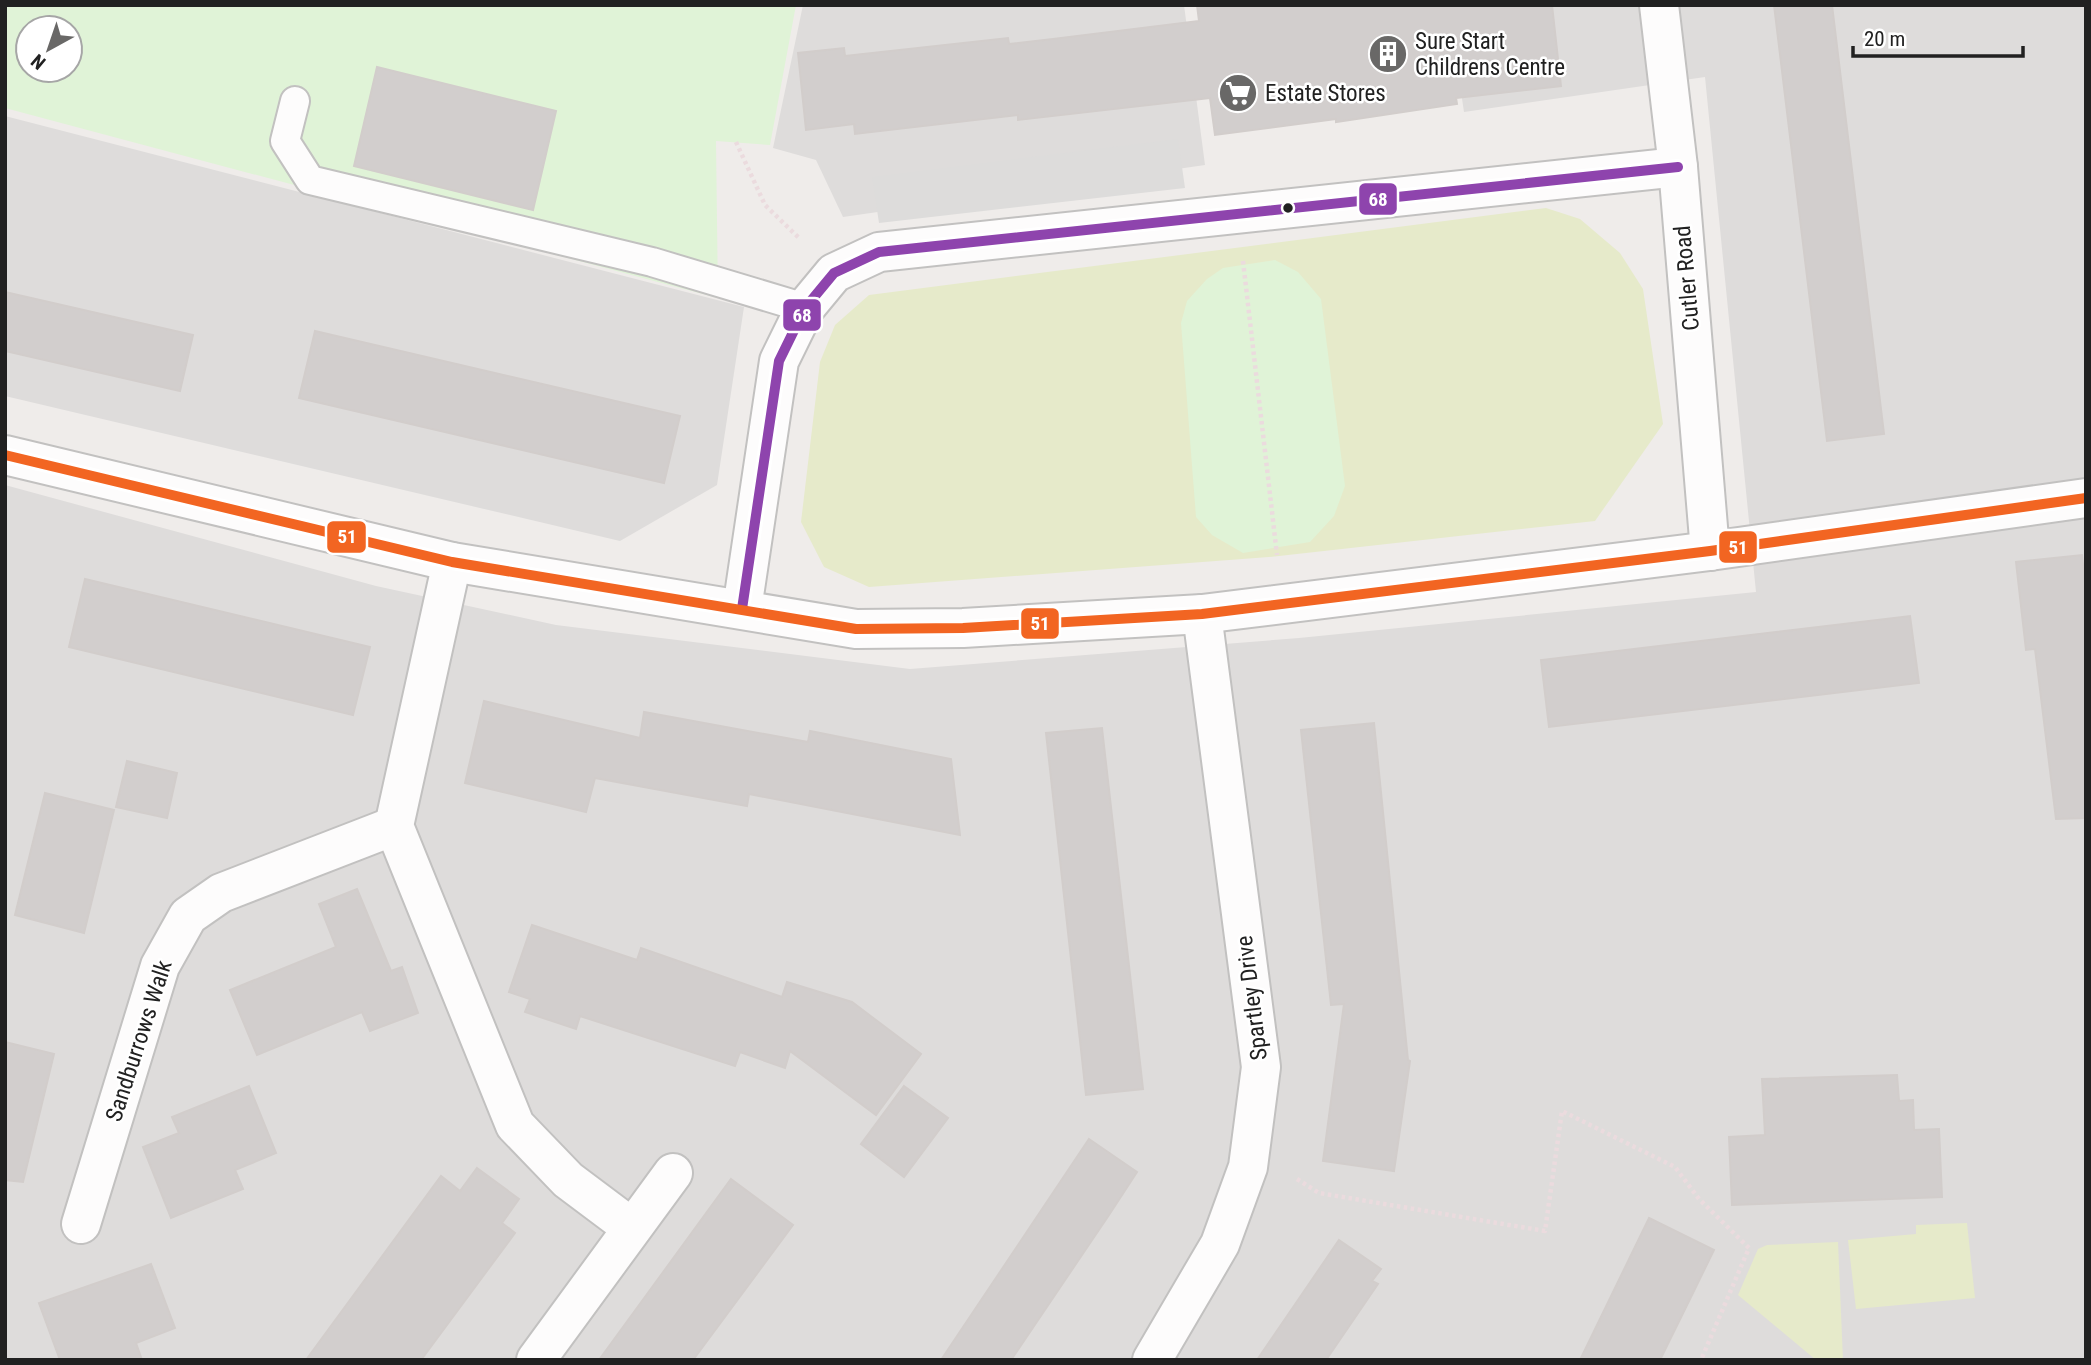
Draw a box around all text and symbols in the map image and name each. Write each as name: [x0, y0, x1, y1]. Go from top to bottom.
north arrow: [14, 14, 84, 84]
scale bar: [1853, 14, 2023, 58]
text: 20 m: [1864, 27, 1905, 51]
place label: Sure Start Childrens Centre: [1415, 28, 1565, 81]
building icon: Sure Start Childrens Centre: [1367, 33, 1409, 75]
text: N: [27, 49, 50, 74]
supermarket icon: Estate Stores: [1217, 72, 1259, 114]
place label: Estate Stores: [1265, 80, 1386, 107]
line badge: 68: [1358, 182, 1398, 216]
text: 68: [1368, 188, 1388, 211]
unlabelled marker: [1281, 201, 1295, 215]
street label: Cutler Road: [1669, 224, 1705, 332]
line badge: 68: [782, 298, 822, 332]
text: 68: [792, 304, 812, 327]
line badge: 51: [326, 520, 367, 554]
text: 51: [337, 525, 357, 548]
line badge: 51: [1718, 530, 1758, 564]
text: 51: [1728, 536, 1748, 559]
line badge: 51: [1020, 607, 1060, 640]
text: 51: [1030, 612, 1050, 635]
street label: Spartley Drive: [1231, 934, 1273, 1062]
street label: Sandburrows Walk: [100, 956, 178, 1125]

